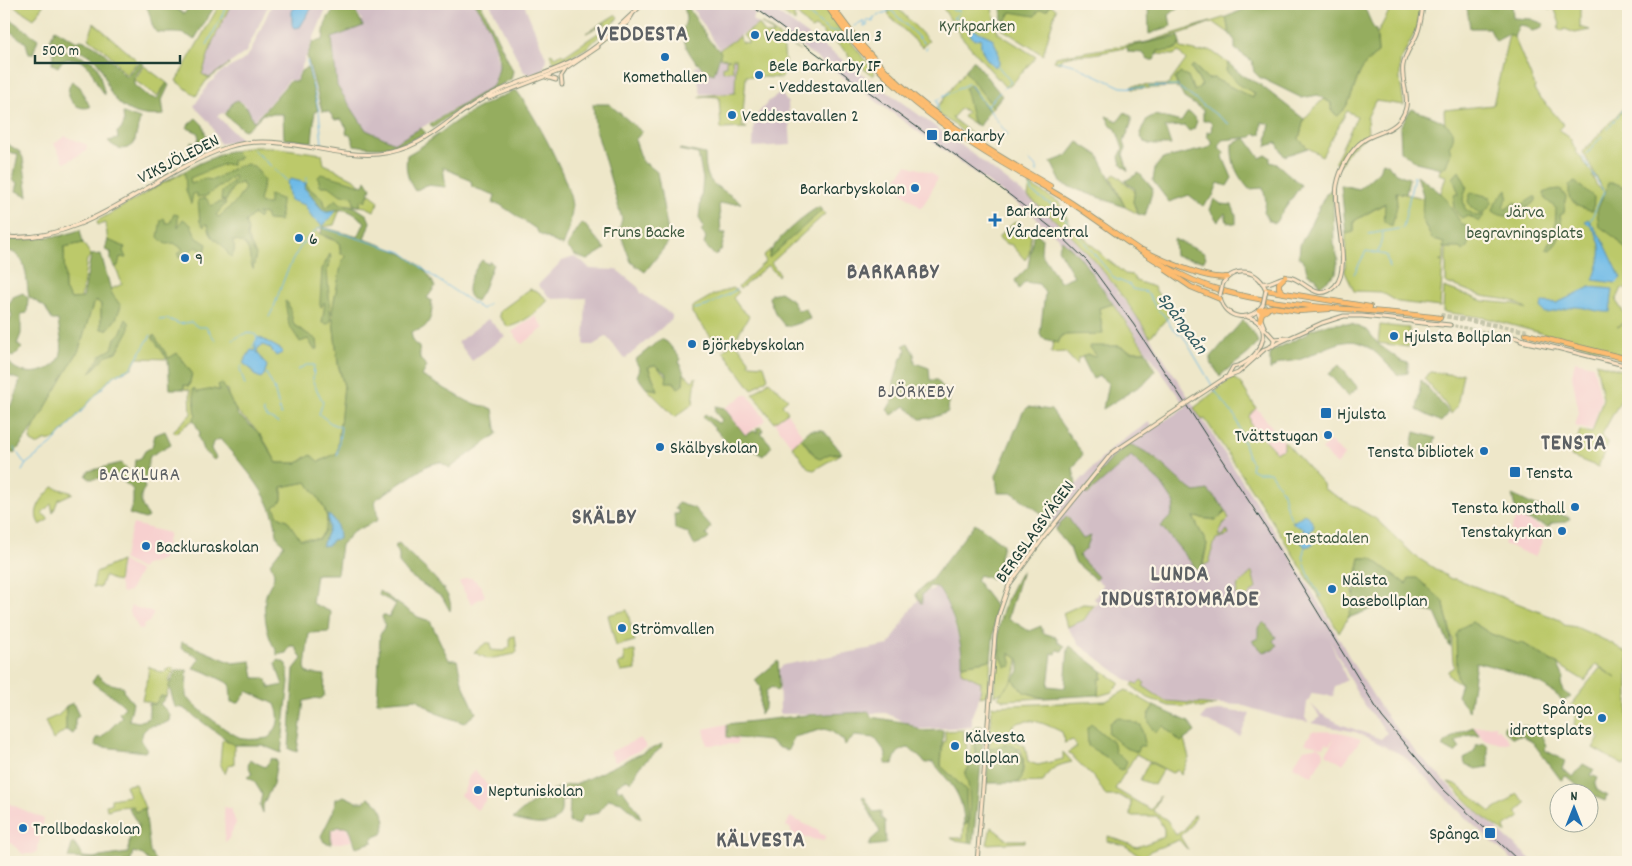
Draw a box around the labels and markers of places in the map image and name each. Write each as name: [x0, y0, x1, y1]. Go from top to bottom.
place label: Veddestavallen 3: [765, 25, 882, 50]
marker: Veddestavallen 3: [749, 29, 761, 41]
marker: Komethallen: [659, 51, 671, 63]
place label: Bele Barkarby IF - Veddestavallen: [769, 55, 884, 101]
place label: Komethallen: [623, 66, 707, 91]
marker: Bele Barkarby IF - Veddestavallen: [753, 69, 765, 81]
place label: Veddestavallen 2: [742, 105, 859, 130]
marker: Veddestavallen 2: [726, 109, 738, 121]
place label: Barkarby: [943, 125, 1005, 150]
marker: Barkarby: [925, 128, 939, 142]
place label: Barkarbyskolan: [800, 178, 905, 203]
marker: Barkarbyskolan: [909, 182, 921, 194]
place label: Barkarby Vårdcentral: [1006, 200, 1089, 246]
marker: Barkarby Vårdcentral: [988, 213, 1002, 227]
place label: 6: [309, 228, 318, 253]
marker: 6: [293, 232, 305, 244]
place label: 9: [195, 248, 203, 273]
marker: 9: [179, 252, 191, 264]
place label: Hjulsta Bollplan: [1404, 326, 1511, 351]
marker: Hjulsta Bollplan: [1388, 330, 1400, 342]
place label: Björkebyskolan: [702, 334, 804, 359]
marker: Björkebyskolan: [686, 338, 698, 350]
place label: Hjulsta: [1337, 403, 1386, 428]
marker: Hjulsta: [1319, 406, 1333, 420]
place label: Tvättstugan: [1234, 425, 1318, 450]
marker: Tvättstugan: [1322, 429, 1334, 441]
place label: Skälbyskolan: [670, 437, 758, 462]
marker: Skälbyskolan: [654, 441, 666, 453]
place label: Tensta bibliotek: [1367, 441, 1474, 466]
marker: Tensta bibliotek: [1478, 445, 1490, 457]
place label: Tensta: [1526, 462, 1573, 487]
marker: Tensta: [1508, 465, 1522, 479]
place label: Tensta konsthall: [1452, 497, 1566, 522]
marker: Tensta konsthall: [1569, 501, 1581, 513]
place label: Tenstakyrkan: [1460, 521, 1552, 546]
marker: Tenstakyrkan: [1556, 525, 1568, 537]
place label: Backluraskolan: [156, 536, 259, 561]
marker: Backluraskolan: [140, 540, 152, 552]
place label: Nälsta basebollplan: [1342, 569, 1427, 615]
marker: Nälsta basebollplan: [1326, 583, 1338, 595]
place label: Strömvallen: [632, 618, 714, 643]
marker: Strömvallen: [616, 622, 628, 634]
place label: Spånga idrottsplats: [1509, 698, 1593, 744]
marker: Spånga idrottsplats: [1596, 712, 1608, 724]
place label: Kälvesta bollplan: [965, 726, 1025, 772]
marker: Kälvesta bollplan: [949, 740, 961, 752]
place label: Neptuniskolan: [488, 780, 583, 805]
marker: Neptuniskolan: [472, 784, 484, 796]
place label: Trollbodaskolan: [33, 818, 140, 843]
marker: Trollbodaskolan: [17, 822, 29, 834]
place label: Spånga: [1429, 823, 1480, 848]
marker: Spånga: [1483, 826, 1497, 840]

